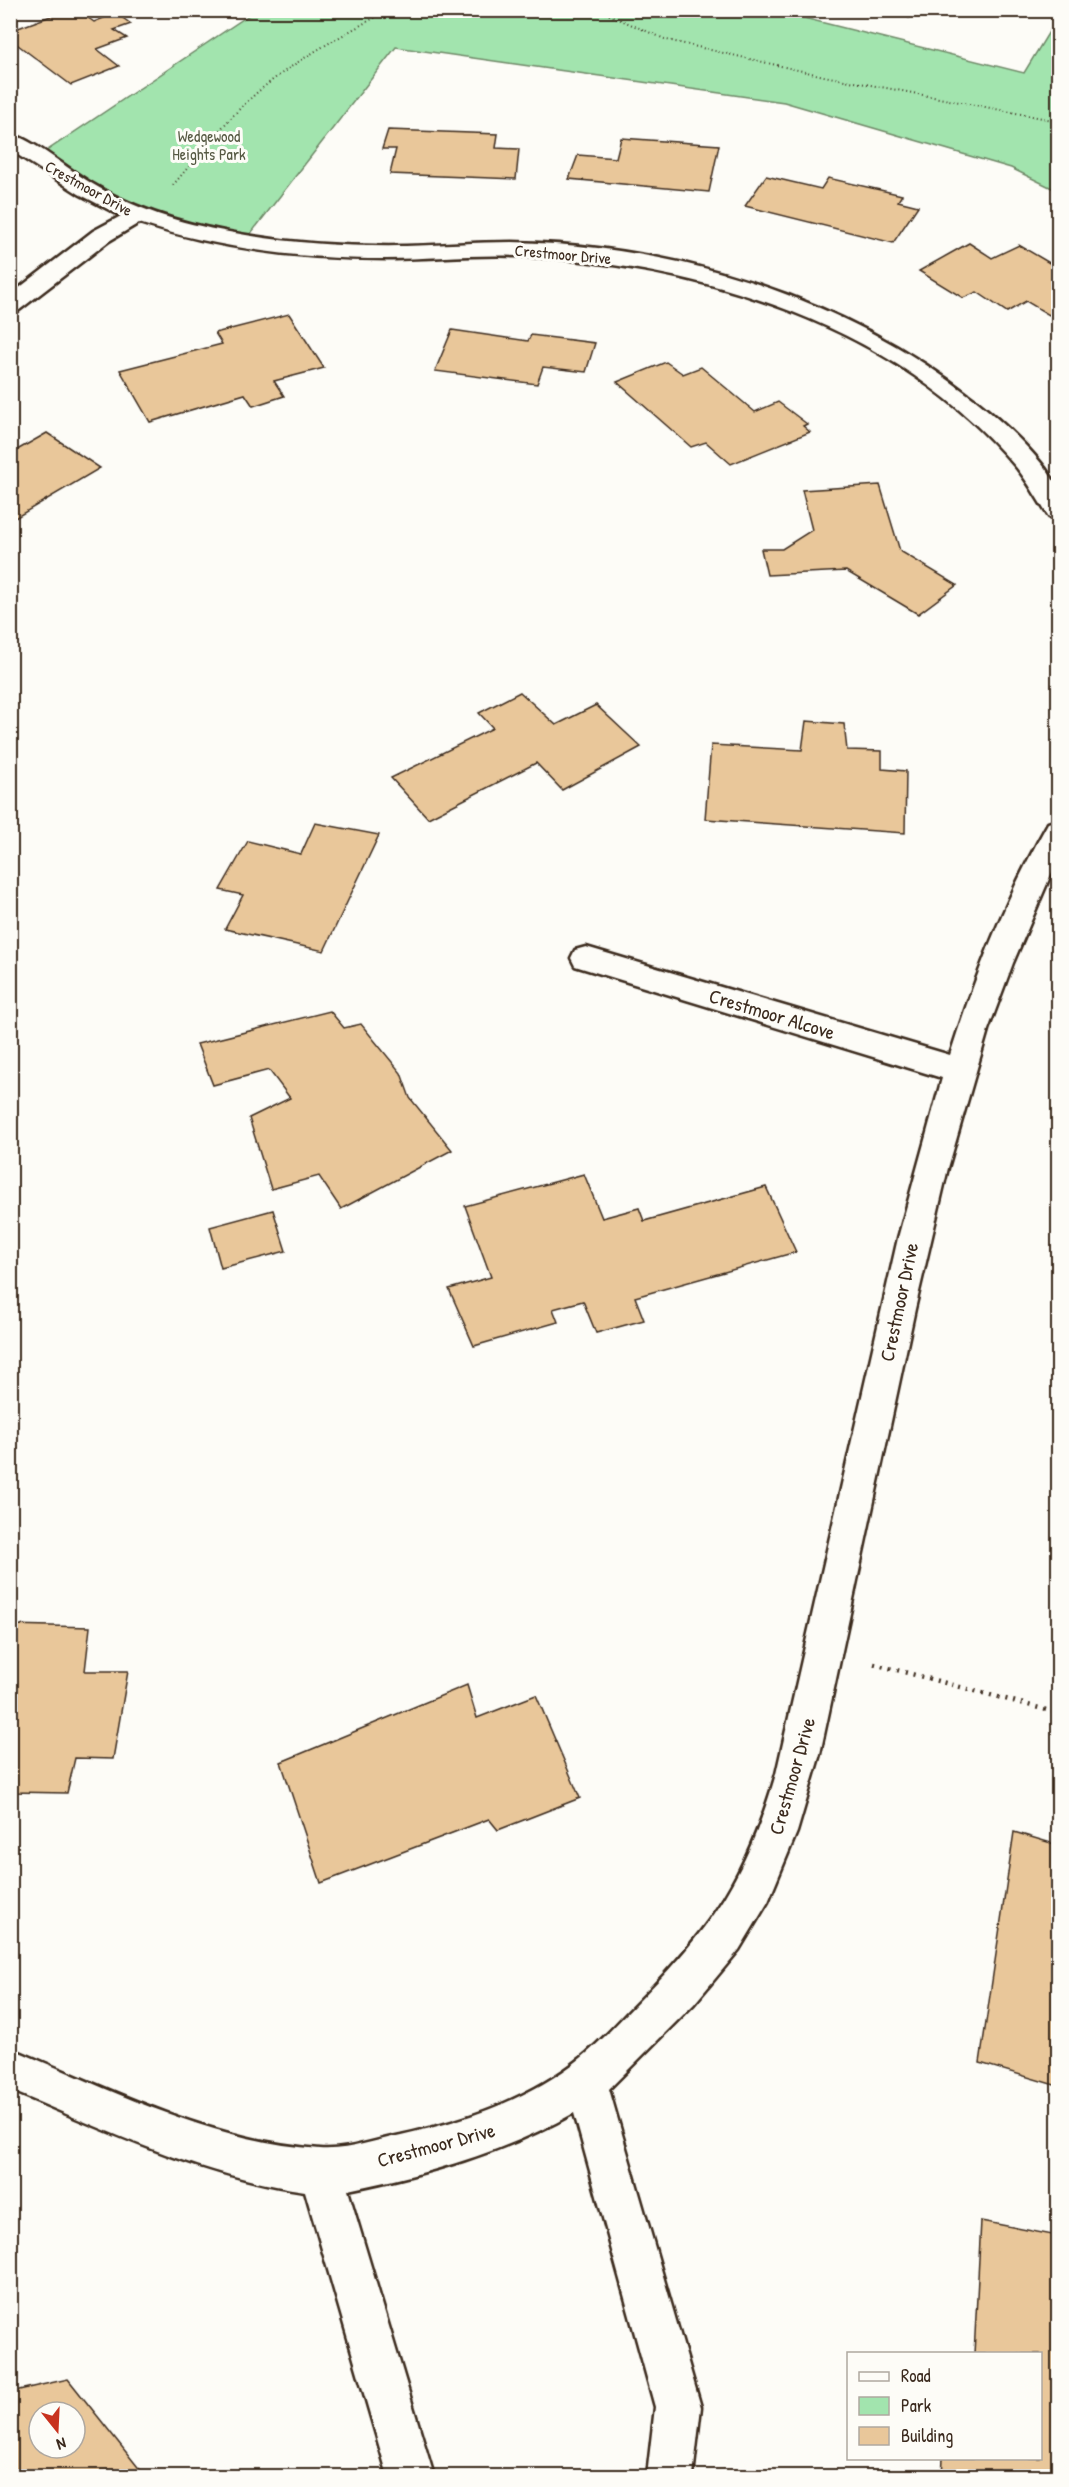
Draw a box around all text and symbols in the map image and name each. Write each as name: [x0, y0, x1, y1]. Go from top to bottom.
park label: Wedgewood Heights Park: [172, 125, 246, 165]
street label: Crestmoor Drive: [41, 155, 137, 221]
street label: Crestmoor Drive: [514, 239, 613, 269]
street label: Crestmoor Alcove: [706, 982, 838, 1045]
street label: Crestmoor Drive: [873, 1240, 924, 1364]
street label: Crestmoor Drive: [762, 1714, 821, 1838]
street label: Crestmoor Drive: [374, 2116, 498, 2173]
legend: [847, 2352, 1042, 2460]
text: Road: [901, 2363, 931, 2388]
text: Park: [901, 2393, 932, 2418]
north arrow: [27, 2400, 87, 2460]
text: Building: [901, 2423, 953, 2448]
text: N: [54, 2432, 69, 2456]

